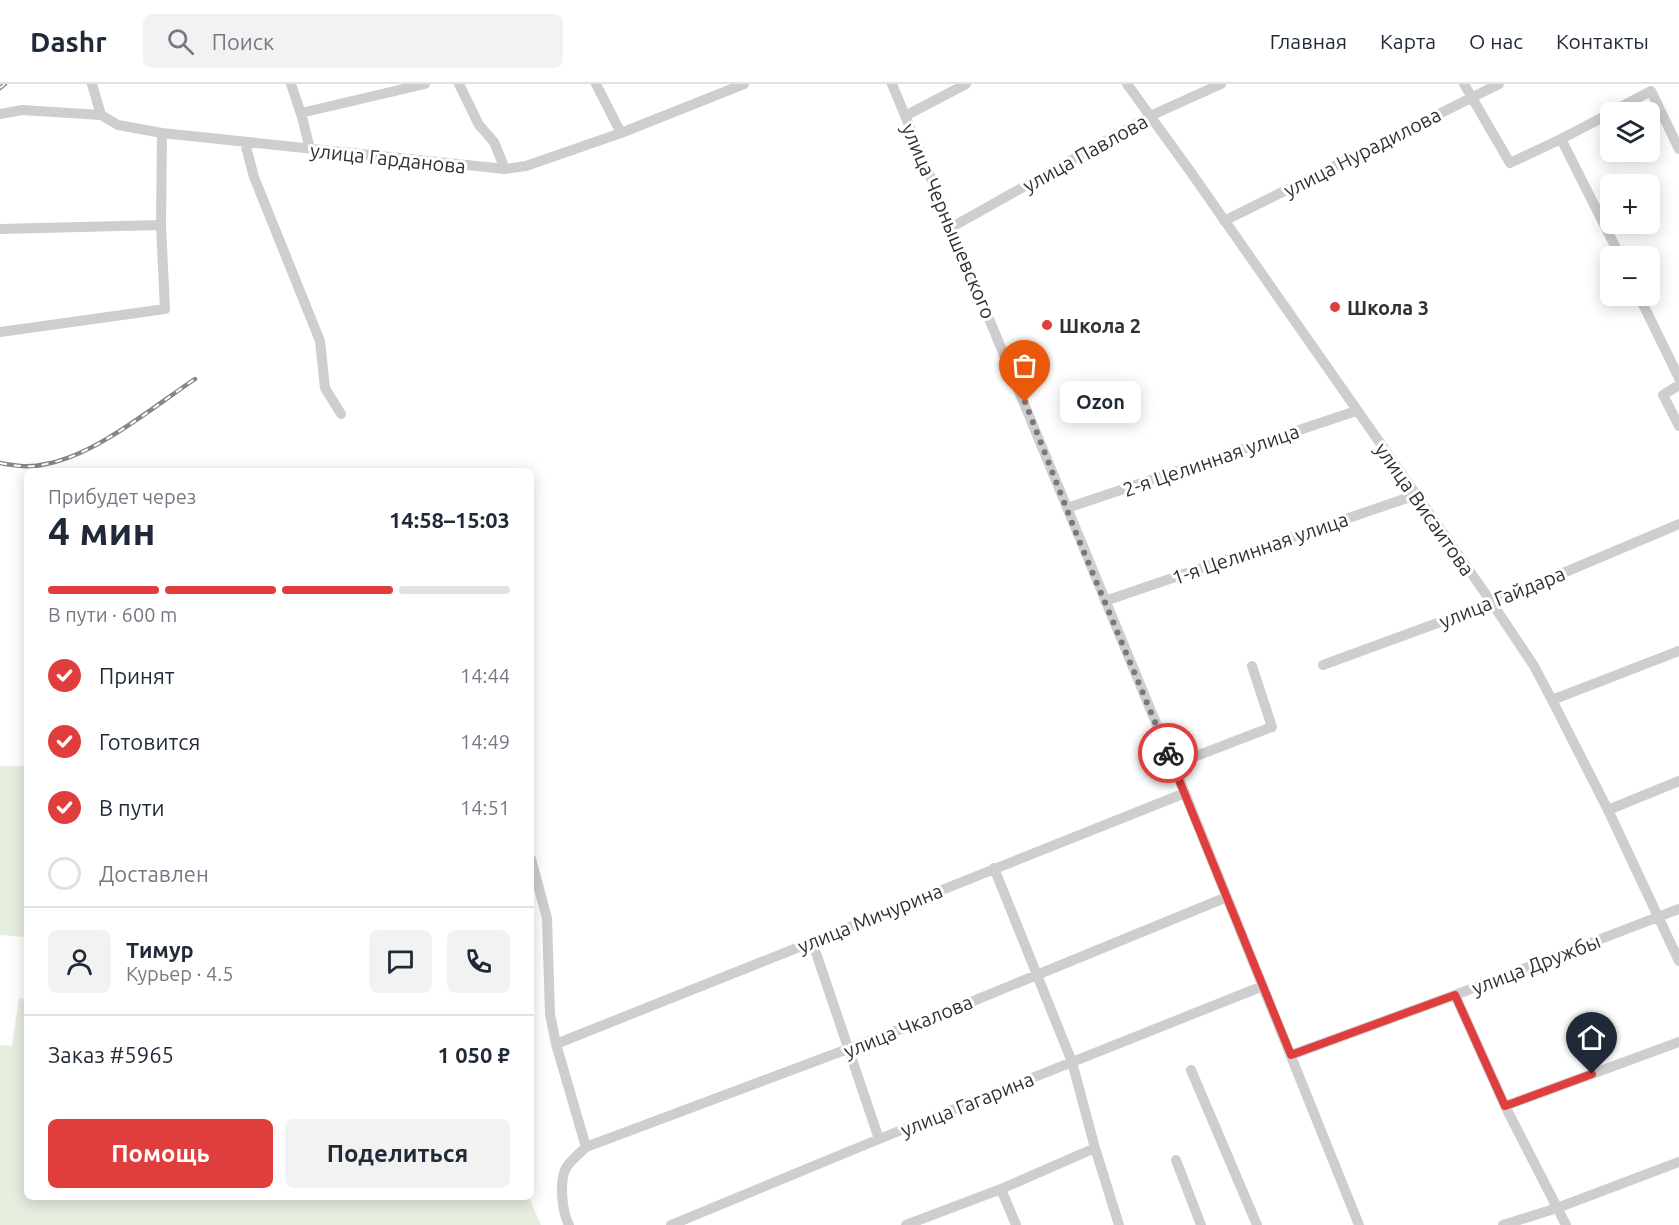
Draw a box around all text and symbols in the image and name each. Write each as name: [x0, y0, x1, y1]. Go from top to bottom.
search box: [143, 14, 563, 68]
icon: search: [164, 25, 197, 58]
text: Dashr: [30, 26, 107, 57]
text: Поиск: [212, 29, 274, 54]
text: Главная: [1270, 29, 1347, 53]
text: Карта: [1380, 29, 1436, 53]
text: О нас: [1469, 29, 1523, 53]
text: Контакты: [1556, 29, 1649, 53]
street label: улица Нурадилова: [1280, 102, 1444, 202]
map controls: [1600, 102, 1660, 306]
button: layers: [1600, 102, 1660, 162]
street label: улица Павлова: [1019, 109, 1151, 197]
street label: улица Чернышевского: [897, 120, 1001, 322]
street label: улица Гарданова: [309, 138, 467, 178]
button: +: [1600, 174, 1660, 234]
button: −: [1600, 246, 1660, 306]
place label: Школа 3: [1347, 296, 1429, 319]
marker: Школа 3: [1328, 300, 1342, 314]
place label: Школа 2: [1059, 314, 1141, 337]
marker: Школа 2: [1040, 318, 1054, 332]
pin: [999, 340, 1050, 402]
icon: bag: [1008, 349, 1041, 382]
callout: Ozon: [1061, 381, 1142, 423]
text: Ozon: [1076, 390, 1125, 413]
street label: 2-я Целинная улица: [1120, 419, 1302, 501]
street label: улица Висаитова: [1371, 438, 1479, 580]
text: Прибудет через: [48, 485, 196, 508]
text: 14:58–15:03: [389, 507, 510, 532]
street label: 1-я Целинная улица: [1169, 507, 1351, 589]
text: 4 мин: [48, 509, 156, 552]
street label: улица Гайдара: [1436, 561, 1568, 633]
text: В пути · 600 m: [48, 603, 177, 626]
icon: check: [48, 659, 81, 692]
text: Принят: [99, 663, 175, 688]
text: 14:44: [460, 664, 510, 687]
courier: [1138, 723, 1198, 783]
icon: check: [48, 725, 81, 758]
text: Готовится: [99, 729, 200, 754]
text: 14:49: [460, 730, 510, 753]
icon: bike: [1152, 737, 1185, 770]
icon: check: [48, 791, 81, 824]
text: В пути: [99, 795, 165, 820]
text: 14:51: [460, 796, 510, 819]
text: Доставлен: [99, 861, 209, 886]
street label: улица Мичурина: [794, 878, 946, 958]
street label: улица Дружбы: [1468, 929, 1604, 999]
button: person: [48, 930, 111, 993]
button: chat: [369, 930, 432, 993]
button: phone: [447, 930, 510, 993]
text: Тимур: [126, 937, 194, 962]
text: Курьер · 4.5: [126, 962, 233, 985]
street label: улица Чкалова: [840, 990, 976, 1062]
pin: [1566, 1012, 1617, 1074]
icon: home: [1575, 1021, 1608, 1054]
text: Заказ #5965: [48, 1042, 174, 1067]
text: 1 050 ₽: [438, 1042, 510, 1067]
street label: улица Гагарина: [897, 1067, 1037, 1141]
button: Помощь: [48, 1119, 273, 1188]
button: Поделиться: [285, 1119, 510, 1188]

